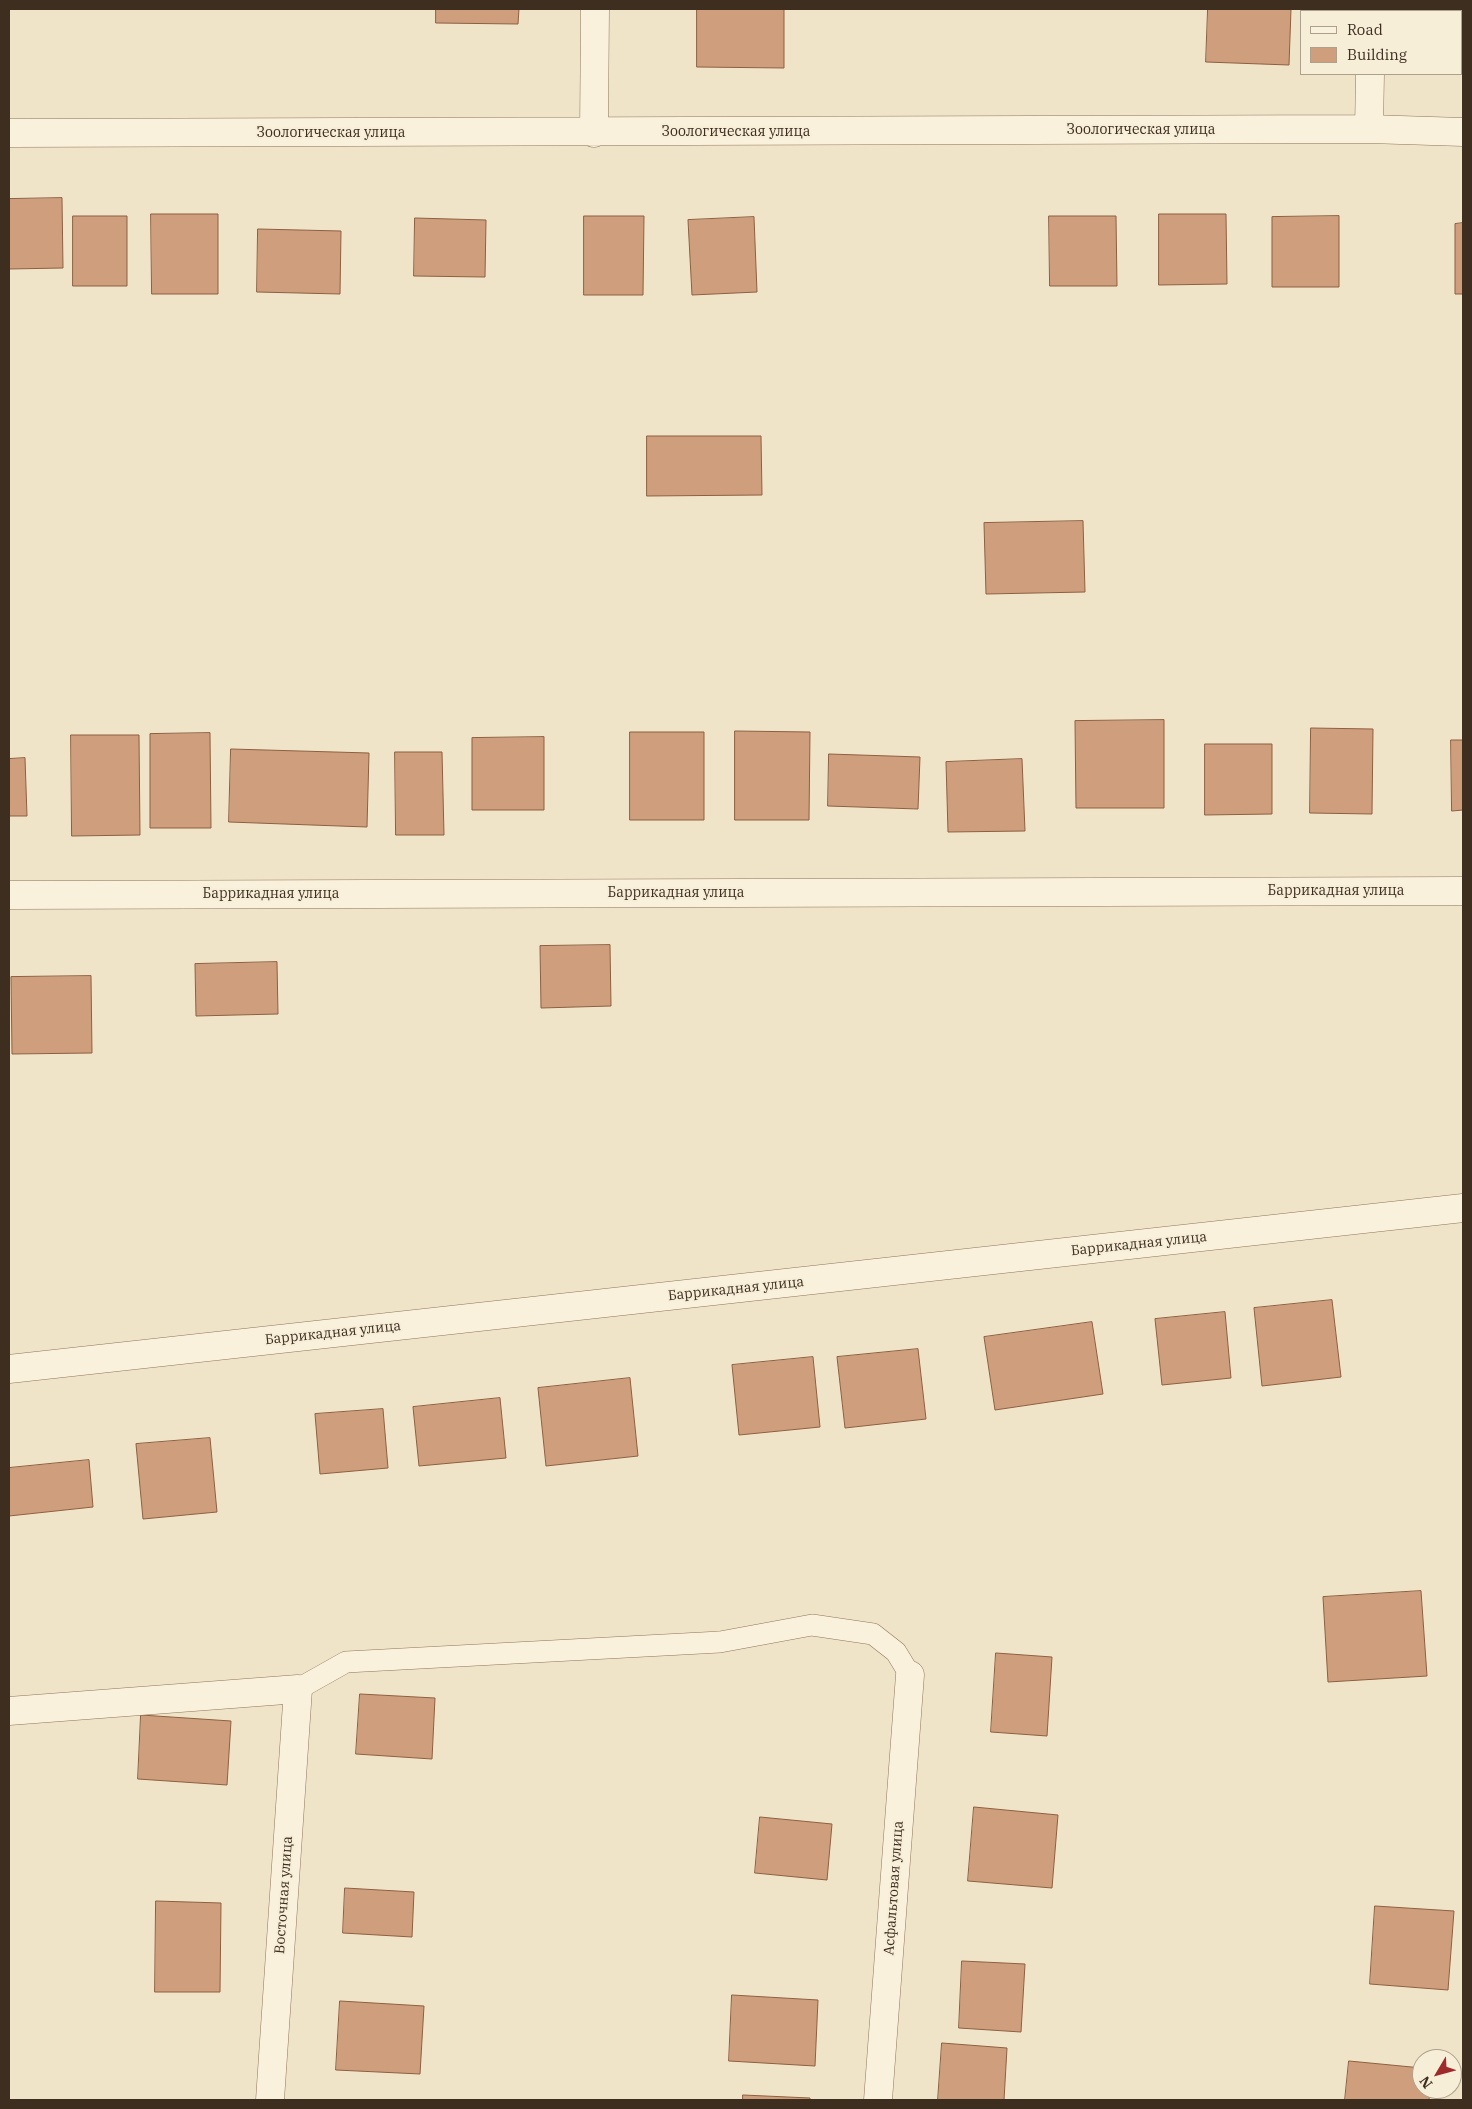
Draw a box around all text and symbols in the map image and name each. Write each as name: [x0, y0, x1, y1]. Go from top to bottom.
legend: [1300, 10, 1462, 75]
text: Road: [1347, 20, 1383, 39]
text: Building: [1347, 45, 1407, 64]
street label: Зоологическая улица: [1067, 122, 1215, 138]
street label: Зоологическая улица: [662, 124, 810, 140]
street label: Зоологическая улица: [257, 125, 405, 141]
street label: Баррикадная улица: [1268, 883, 1404, 899]
street label: Баррикадная улица: [608, 885, 744, 901]
street label: Баррикадная улица: [203, 886, 339, 902]
street label: Баррикадная улица: [1070, 1228, 1208, 1260]
street label: Баррикадная улица: [667, 1273, 805, 1305]
street label: Баррикадная улица: [264, 1317, 402, 1349]
street label: Асфальтовая улица: [881, 1820, 907, 1956]
street label: Восточная улица: [272, 1835, 296, 1955]
north arrow: [1412, 2049, 1462, 2099]
text: N: [1415, 2073, 1436, 2092]

